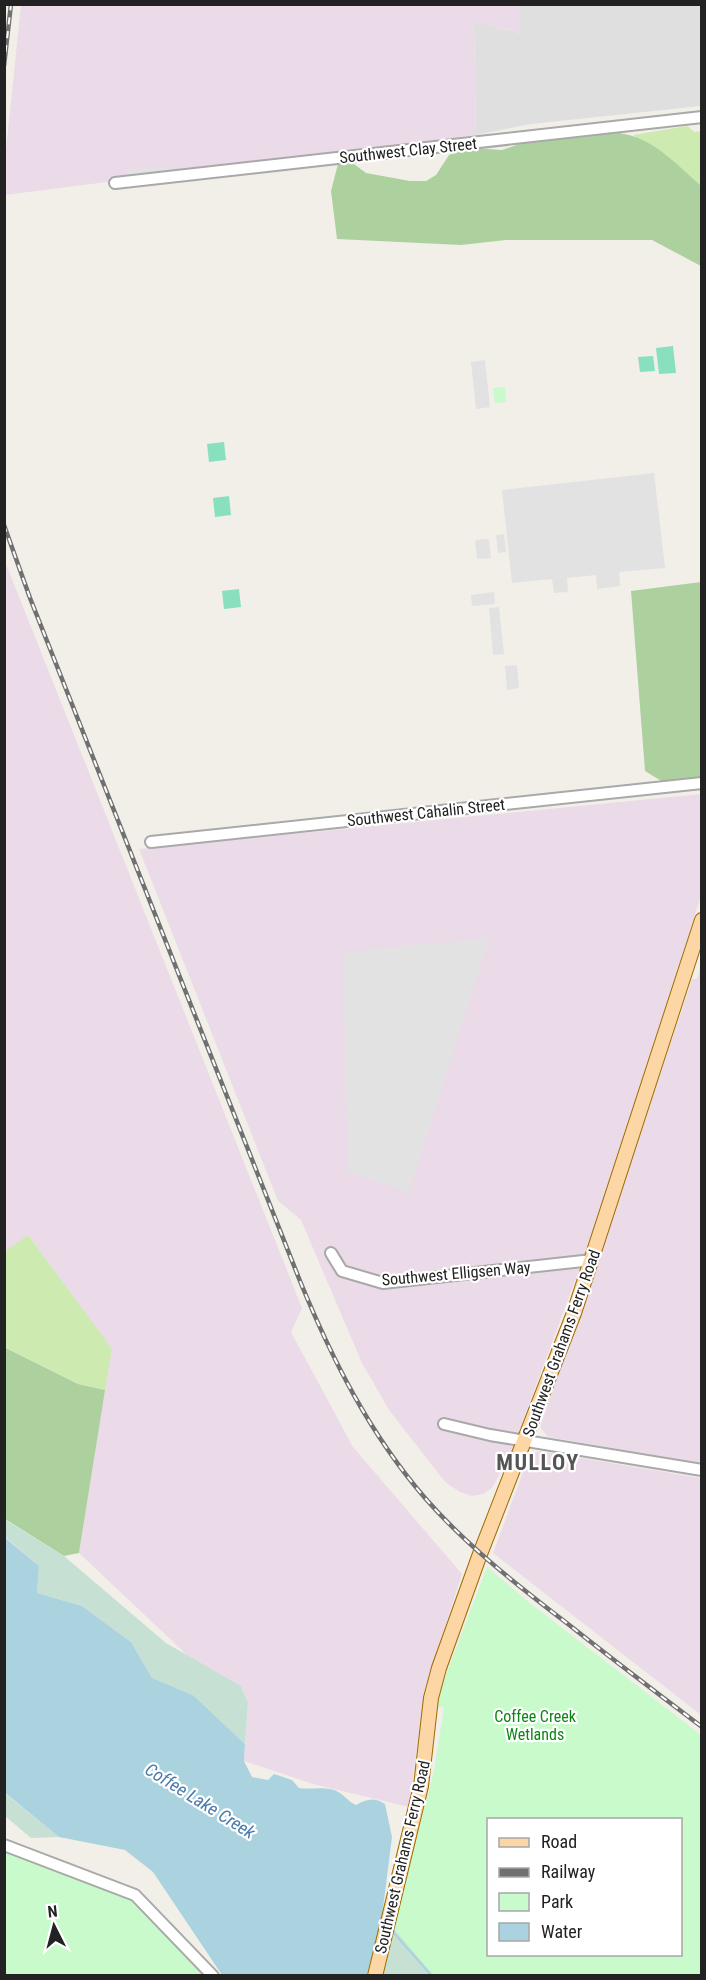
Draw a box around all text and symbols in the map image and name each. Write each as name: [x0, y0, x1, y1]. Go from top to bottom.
street label: Southwest Clay Street: [338, 134, 478, 167]
street label: Southwest Cahalin Street: [346, 795, 506, 830]
street label: Southwest Grahams Ferry Road: [519, 1247, 604, 1439]
street label: Southwest Elligsen Way: [381, 1257, 532, 1289]
district label: MULLOY: [496, 1450, 580, 1475]
park label: Coffee Creek Wetlands: [494, 1707, 577, 1744]
water label: Coffee Lake Creek: [141, 1758, 260, 1843]
street label: Southwest Grahams Ferry Road: [371, 1759, 434, 1956]
legend: [487, 1818, 682, 1956]
text: Road: [541, 1831, 577, 1852]
text: Railway: [541, 1861, 596, 1882]
text: Park: [541, 1891, 573, 1912]
north arrow: [24, 1896, 84, 1956]
text: N: [47, 1902, 58, 1922]
text: Water: [541, 1921, 583, 1942]

